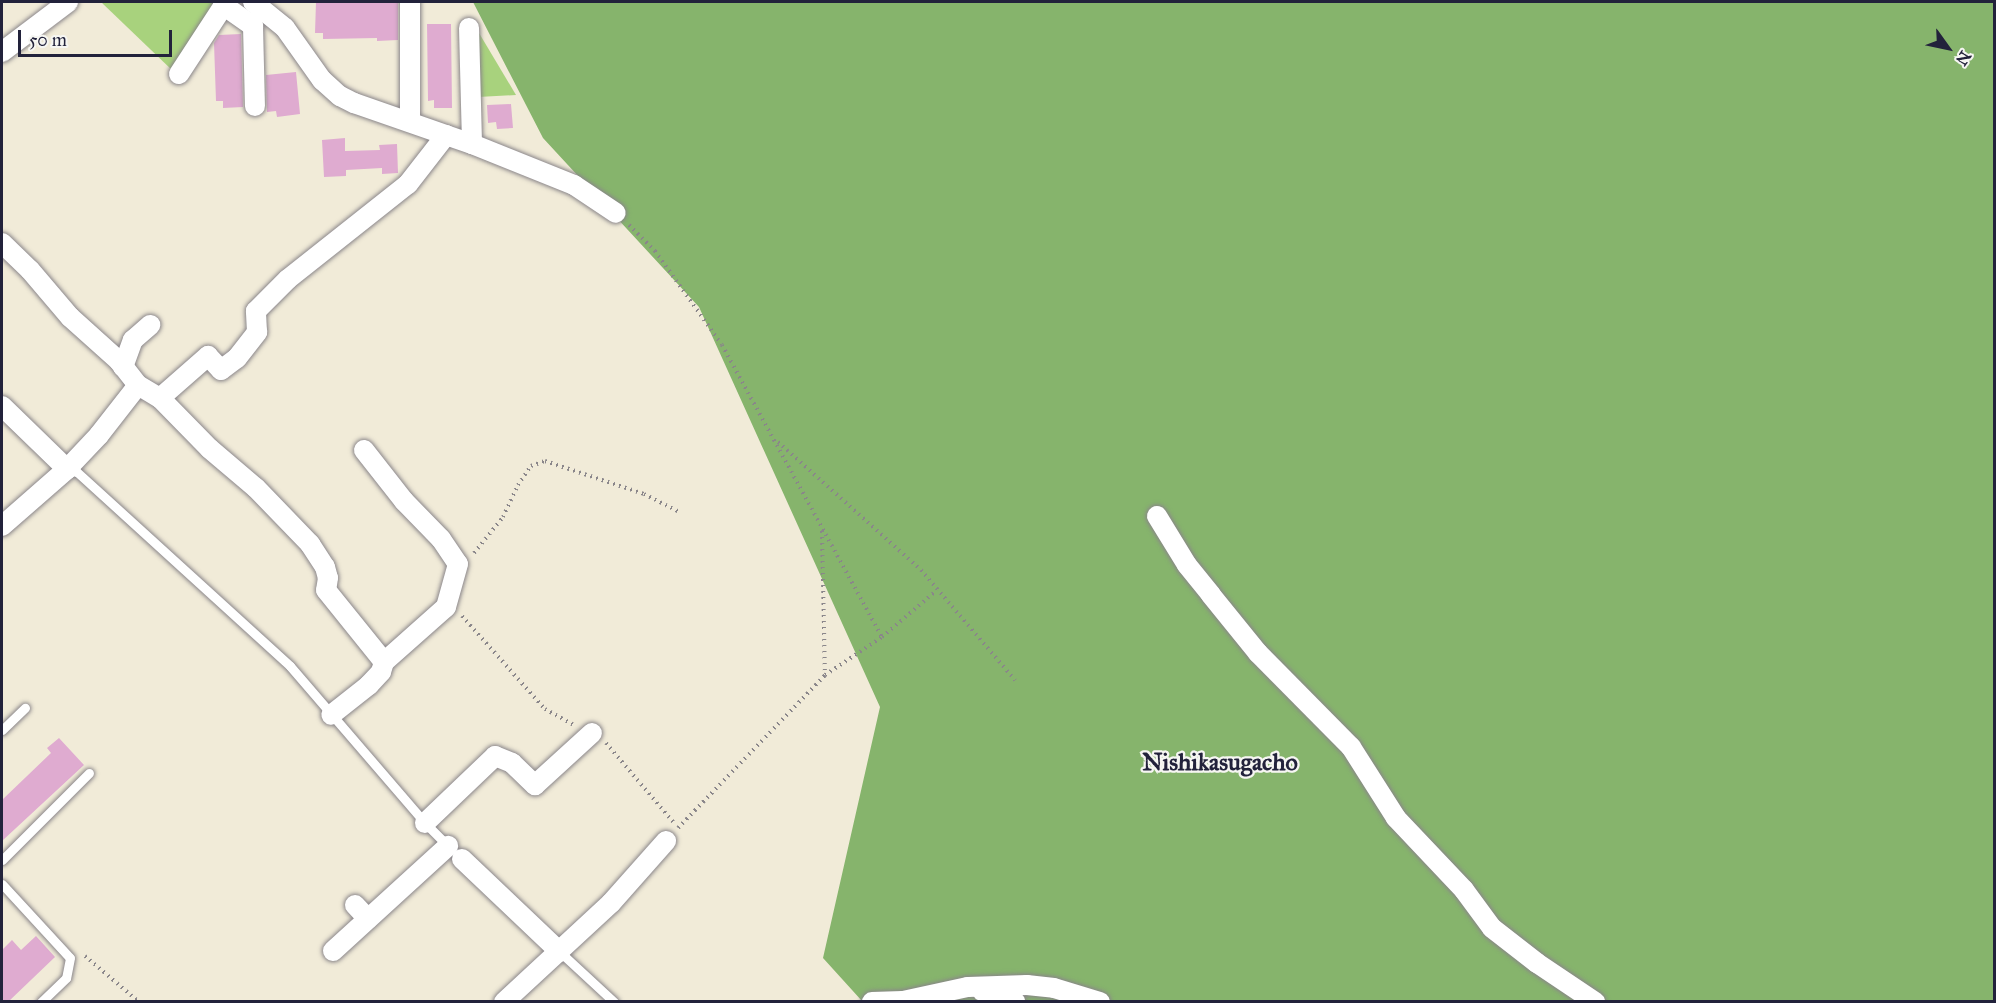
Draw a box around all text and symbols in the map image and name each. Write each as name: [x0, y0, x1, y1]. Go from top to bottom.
scale bar: [21, 18, 176, 56]
north arrow: [1918, 18, 1978, 78]
text: 50 m: [29, 29, 67, 51]
text: N: [1952, 47, 1975, 69]
district label: Nishikasugacho: [1142, 749, 1298, 777]

